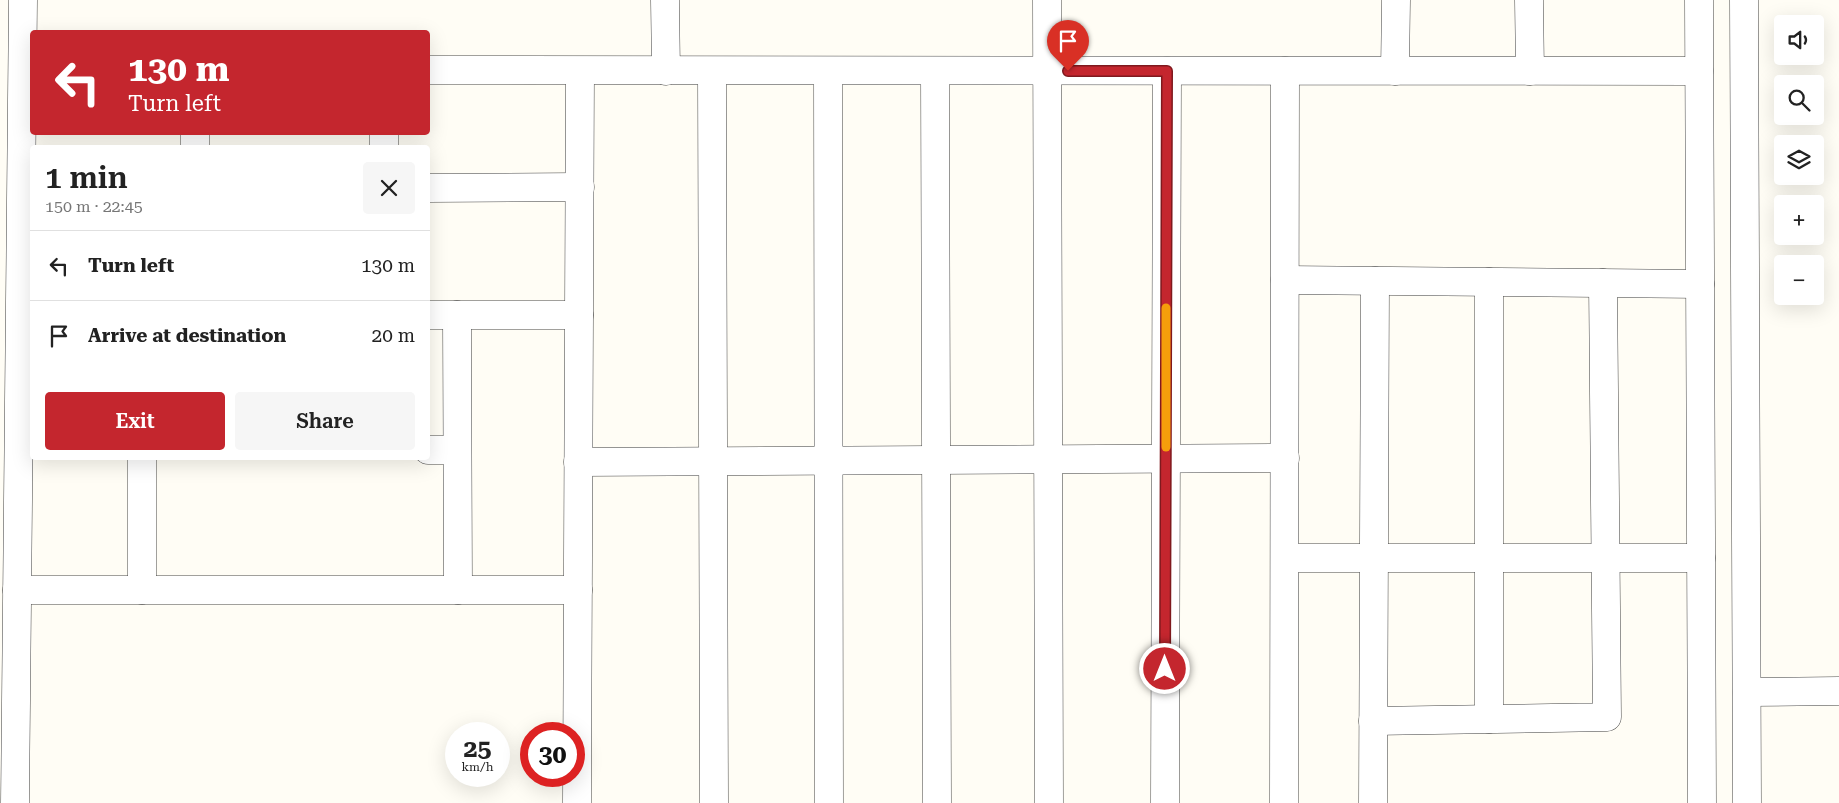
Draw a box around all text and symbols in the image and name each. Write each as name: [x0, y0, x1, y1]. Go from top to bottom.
map controls: [1774, 15, 1824, 305]
button: sound: [1774, 15, 1824, 65]
pin: [1047, 20, 1089, 71]
icon: arrive: [1054, 27, 1082, 55]
text: 130 m: [128, 49, 229, 90]
icon: left: [45, 50, 110, 115]
button: search: [1774, 75, 1824, 125]
text: Turn left: [128, 91, 221, 116]
button: layers: [1774, 135, 1824, 185]
text: 1 min: [45, 160, 128, 195]
button: close: [363, 162, 415, 214]
button: +: [1774, 195, 1824, 245]
text: 150 m · 22:45: [45, 197, 143, 216]
icon: left: [45, 252, 73, 280]
text: Turn left: [88, 254, 174, 277]
text: 130 m: [361, 254, 415, 277]
button: −: [1774, 255, 1824, 305]
icon: arrive: [45, 322, 73, 350]
text: Arrive at destination: [88, 324, 286, 347]
text: 20 m: [372, 324, 415, 347]
button: Exit: [45, 392, 225, 450]
button: Share: [235, 392, 415, 450]
position arrow: [1138, 642, 1190, 694]
speed limit sign: 30: [520, 722, 585, 787]
text: 25: [463, 734, 492, 763]
text: km/h: [461, 760, 494, 774]

